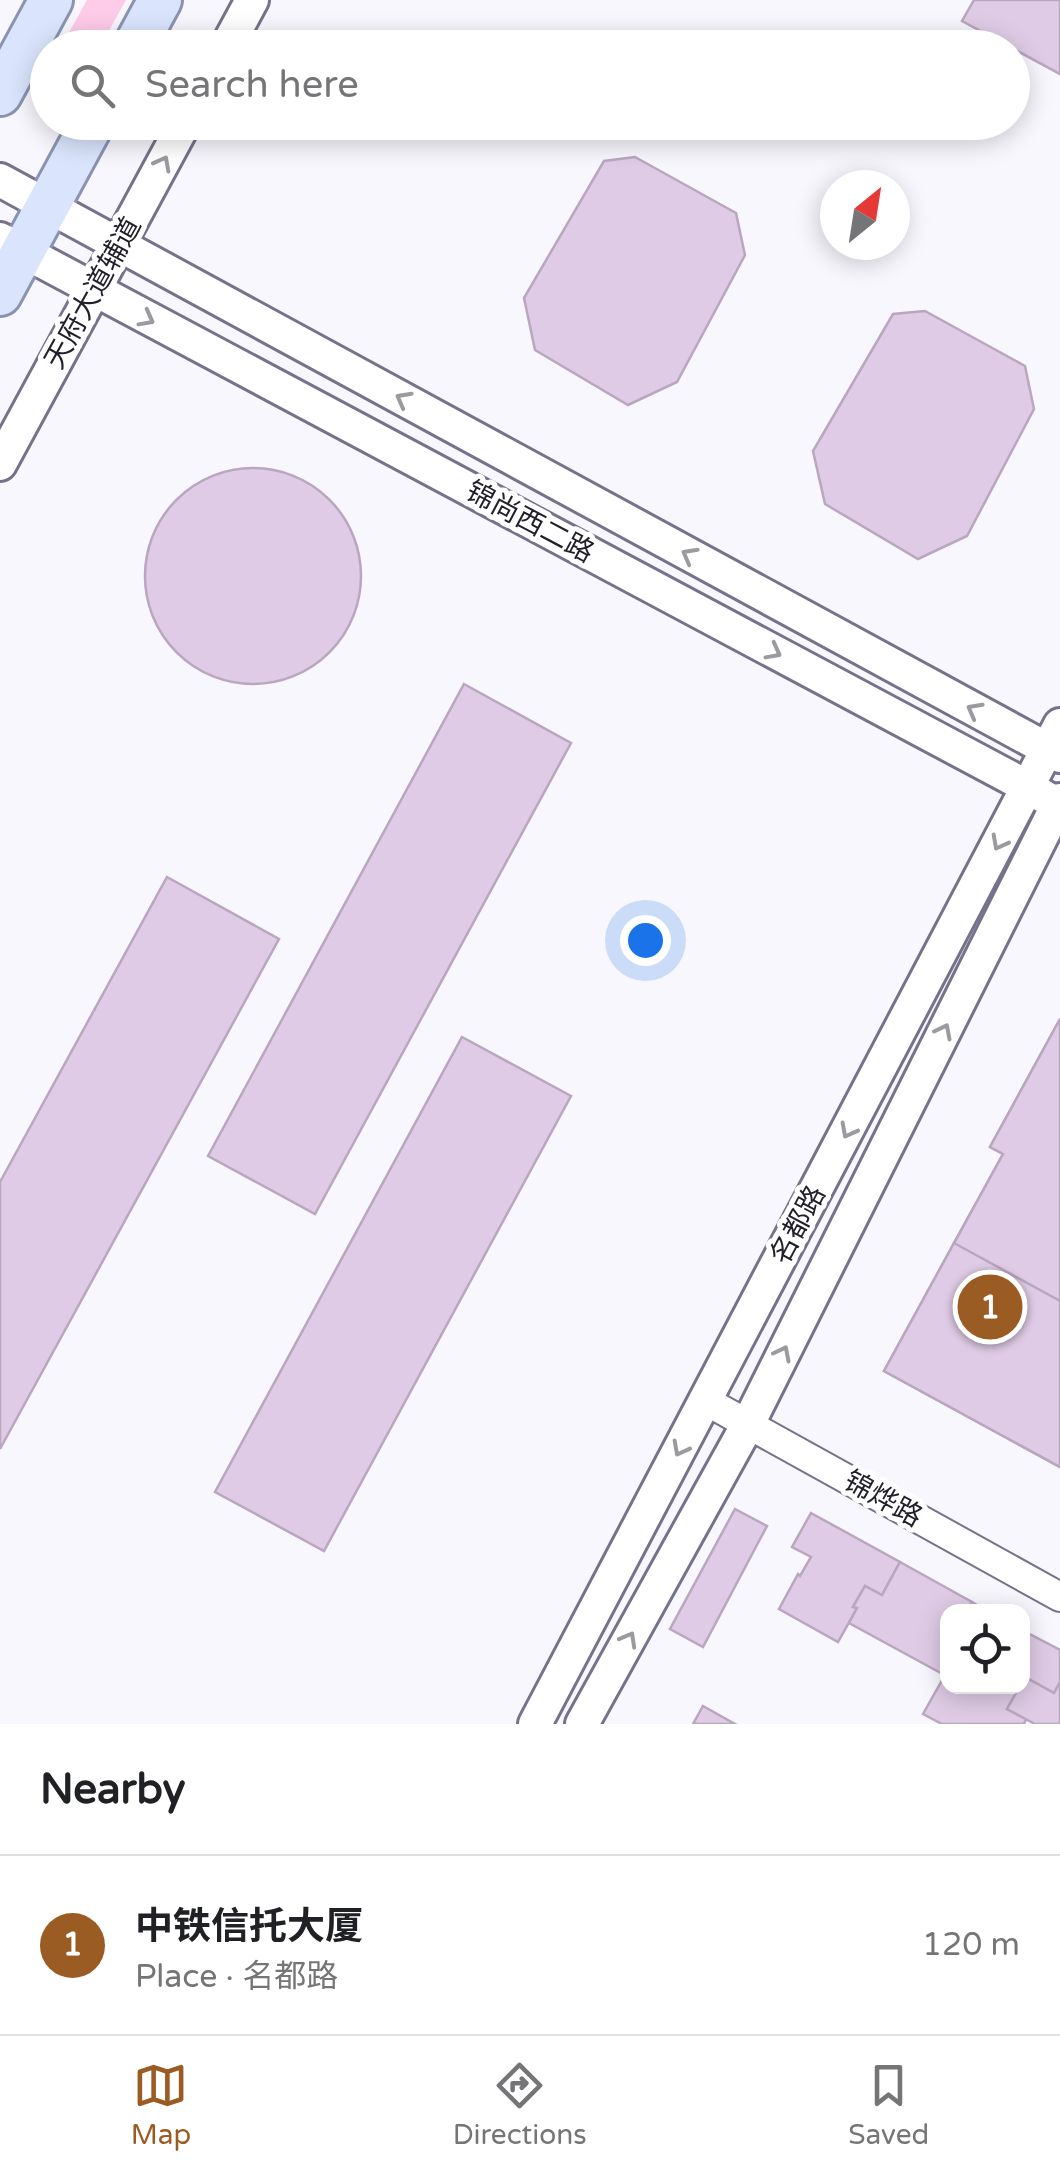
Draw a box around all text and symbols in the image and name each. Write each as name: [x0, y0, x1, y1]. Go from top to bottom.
search box: [30, 30, 1030, 140]
icon: search: [65, 58, 120, 113]
text: Search here: [145, 62, 359, 108]
one-way arrow: [151, 156, 171, 174]
north arrow: [820, 170, 910, 260]
street label: 天府大道辅道: [37, 211, 149, 375]
one-way arrow: [137, 307, 155, 326]
one-way arrow: [396, 392, 414, 412]
street label: 锦尚西二路: [460, 474, 600, 570]
one-way arrow: [681, 547, 699, 567]
one-way arrow: [764, 640, 782, 659]
one-way arrow: [966, 703, 984, 723]
one-way arrow: [992, 832, 1011, 850]
your location: [620, 915, 671, 966]
one-way arrow: [932, 1023, 952, 1041]
one-way arrow: [841, 1120, 860, 1138]
street label: 名都路: [763, 1180, 833, 1270]
pin: 1: [958, 1270, 1022, 1344]
one-way arrow: [771, 1345, 791, 1363]
one-way arrow: [673, 1439, 693, 1457]
street label: 锦烨路: [838, 1464, 928, 1534]
map controls: [940, 1604, 1030, 1694]
button: locate: [940, 1604, 1030, 1694]
one-way arrow: [617, 1631, 637, 1649]
text: Nearby: [40, 1764, 185, 1815]
text: 中铁信托大厦: [135, 1904, 363, 1950]
text: 1: [62, 1926, 83, 1964]
text: 120 m: [922, 1926, 1020, 1964]
text: Place · 名都路: [135, 1958, 338, 1996]
tab: Map: [131, 2058, 191, 2152]
tab: Directions: [453, 2058, 587, 2152]
tab: Saved: [848, 2058, 929, 2152]

